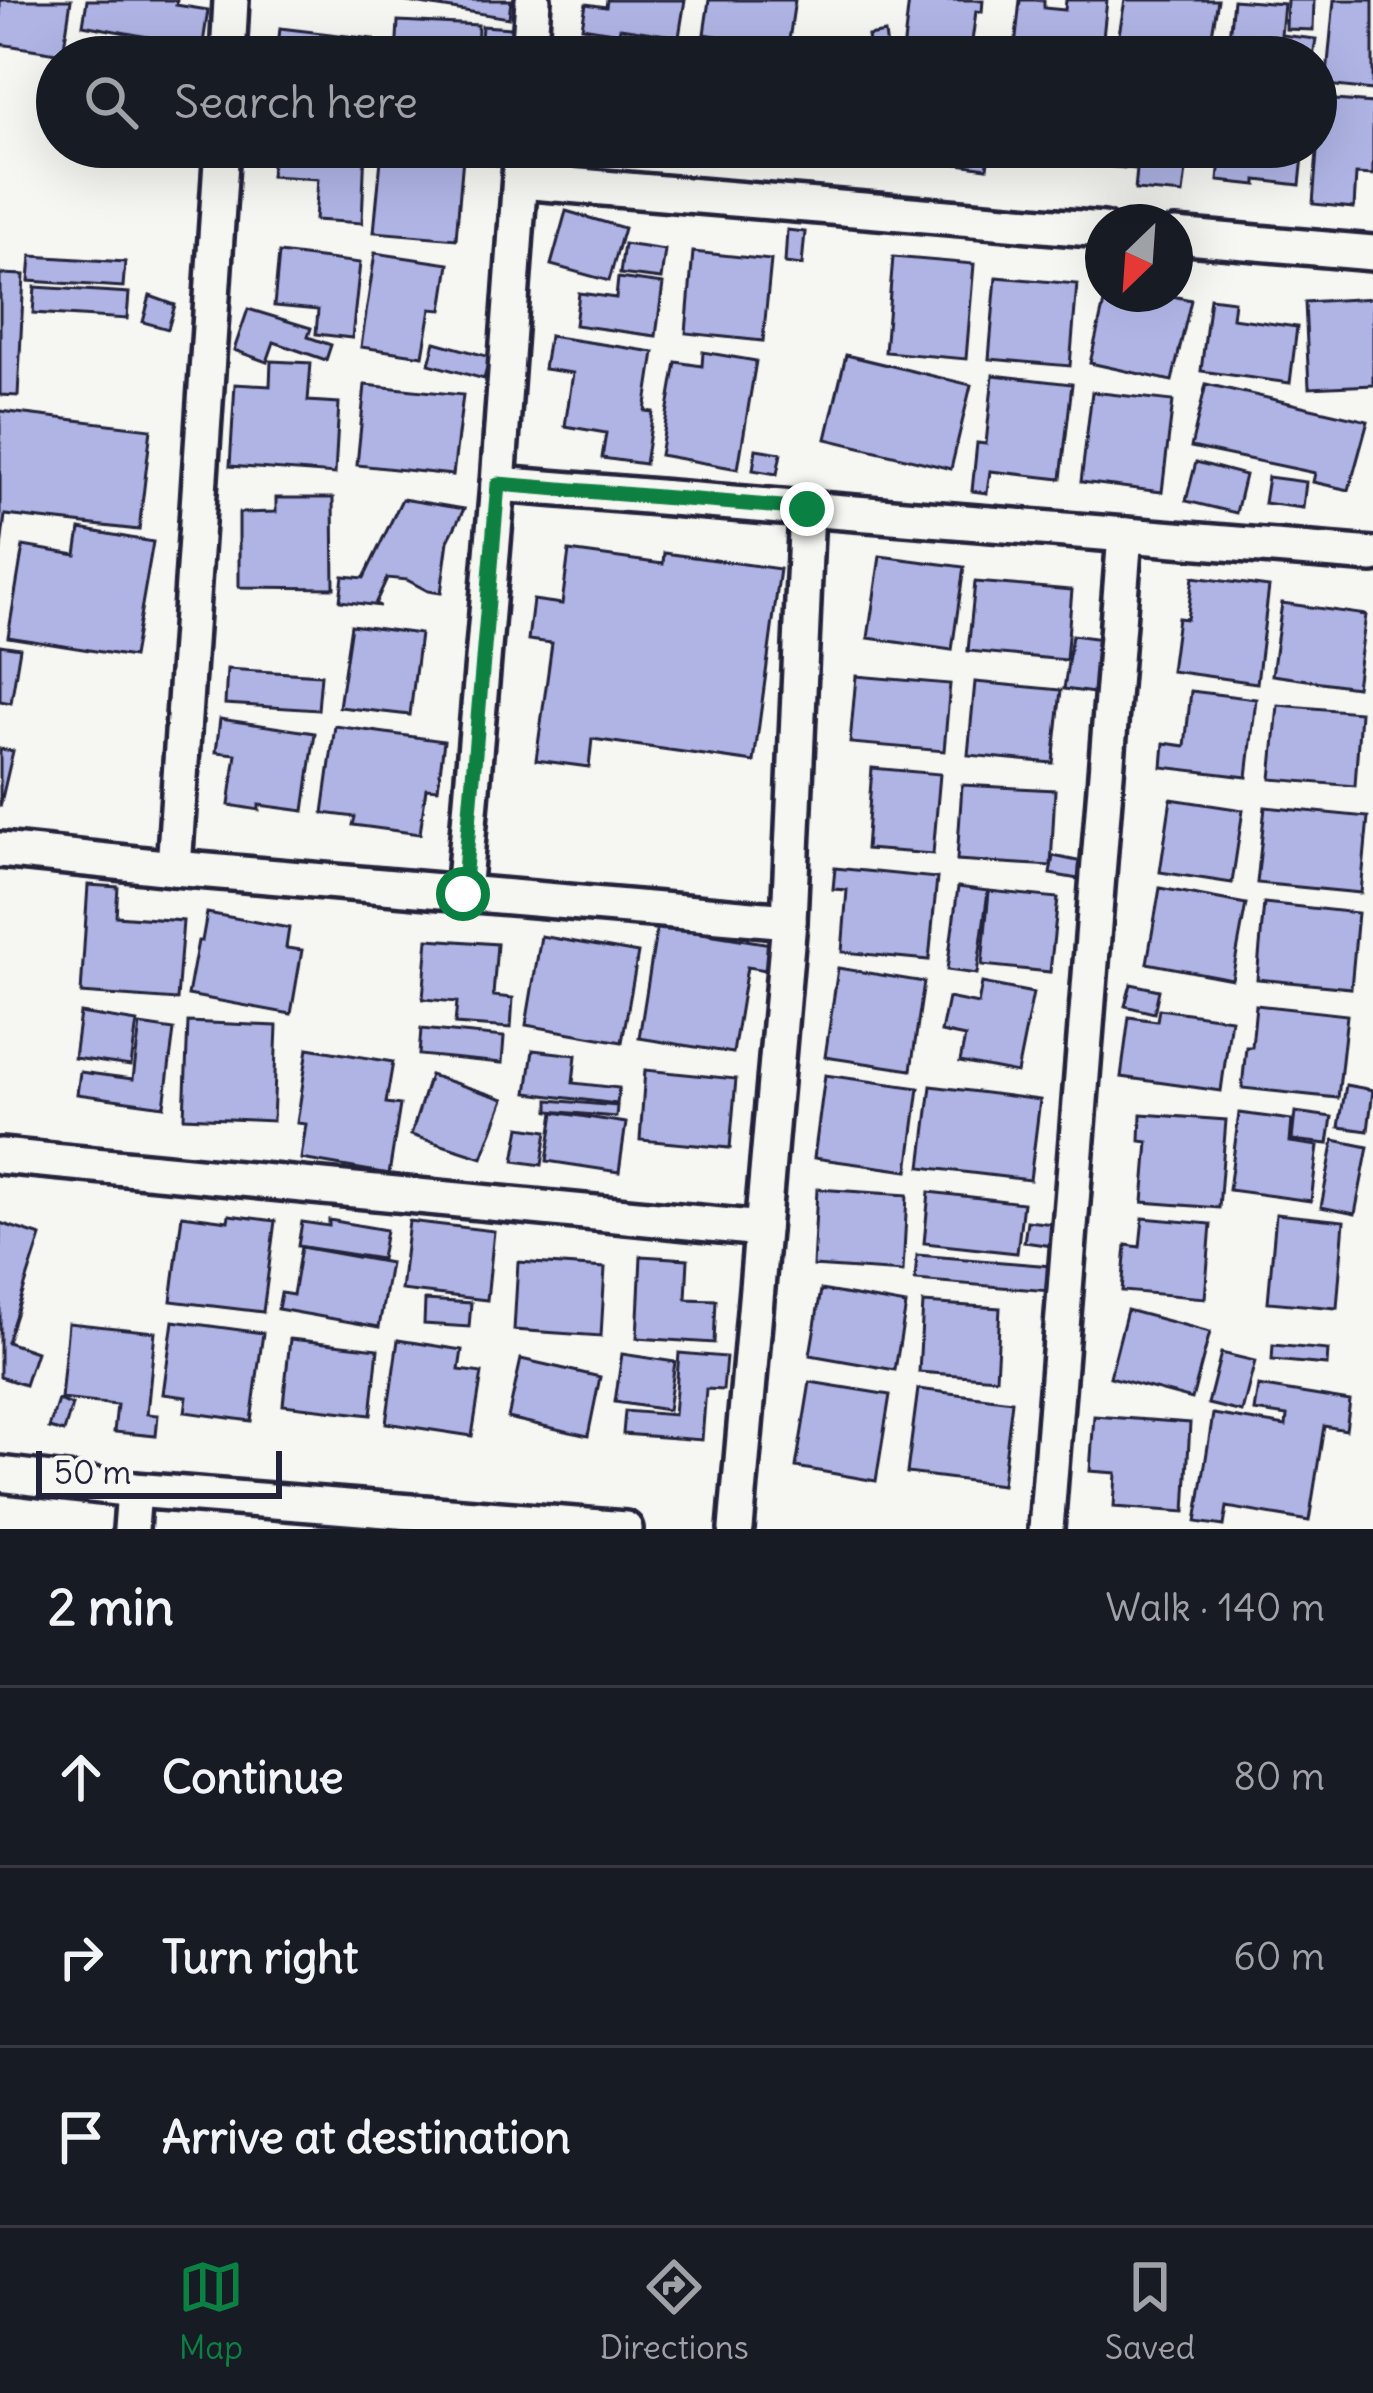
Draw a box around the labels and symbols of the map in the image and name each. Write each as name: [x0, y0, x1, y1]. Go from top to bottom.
north arrow: [1085, 204, 1193, 312]
route end: [780, 482, 834, 536]
route start: [436, 867, 490, 921]
scale bar: [36, 1445, 282, 1498]

